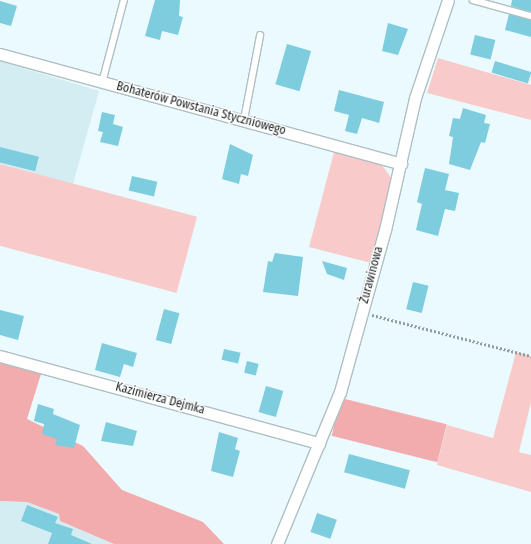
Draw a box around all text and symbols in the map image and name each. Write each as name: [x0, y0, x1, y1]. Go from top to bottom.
street label: Bohaterów Powstania Styczniowego: [115, 79, 287, 139]
street label: Żurawinowa: [357, 245, 387, 305]
street label: Kazimierza Dejmka: [114, 380, 206, 418]

